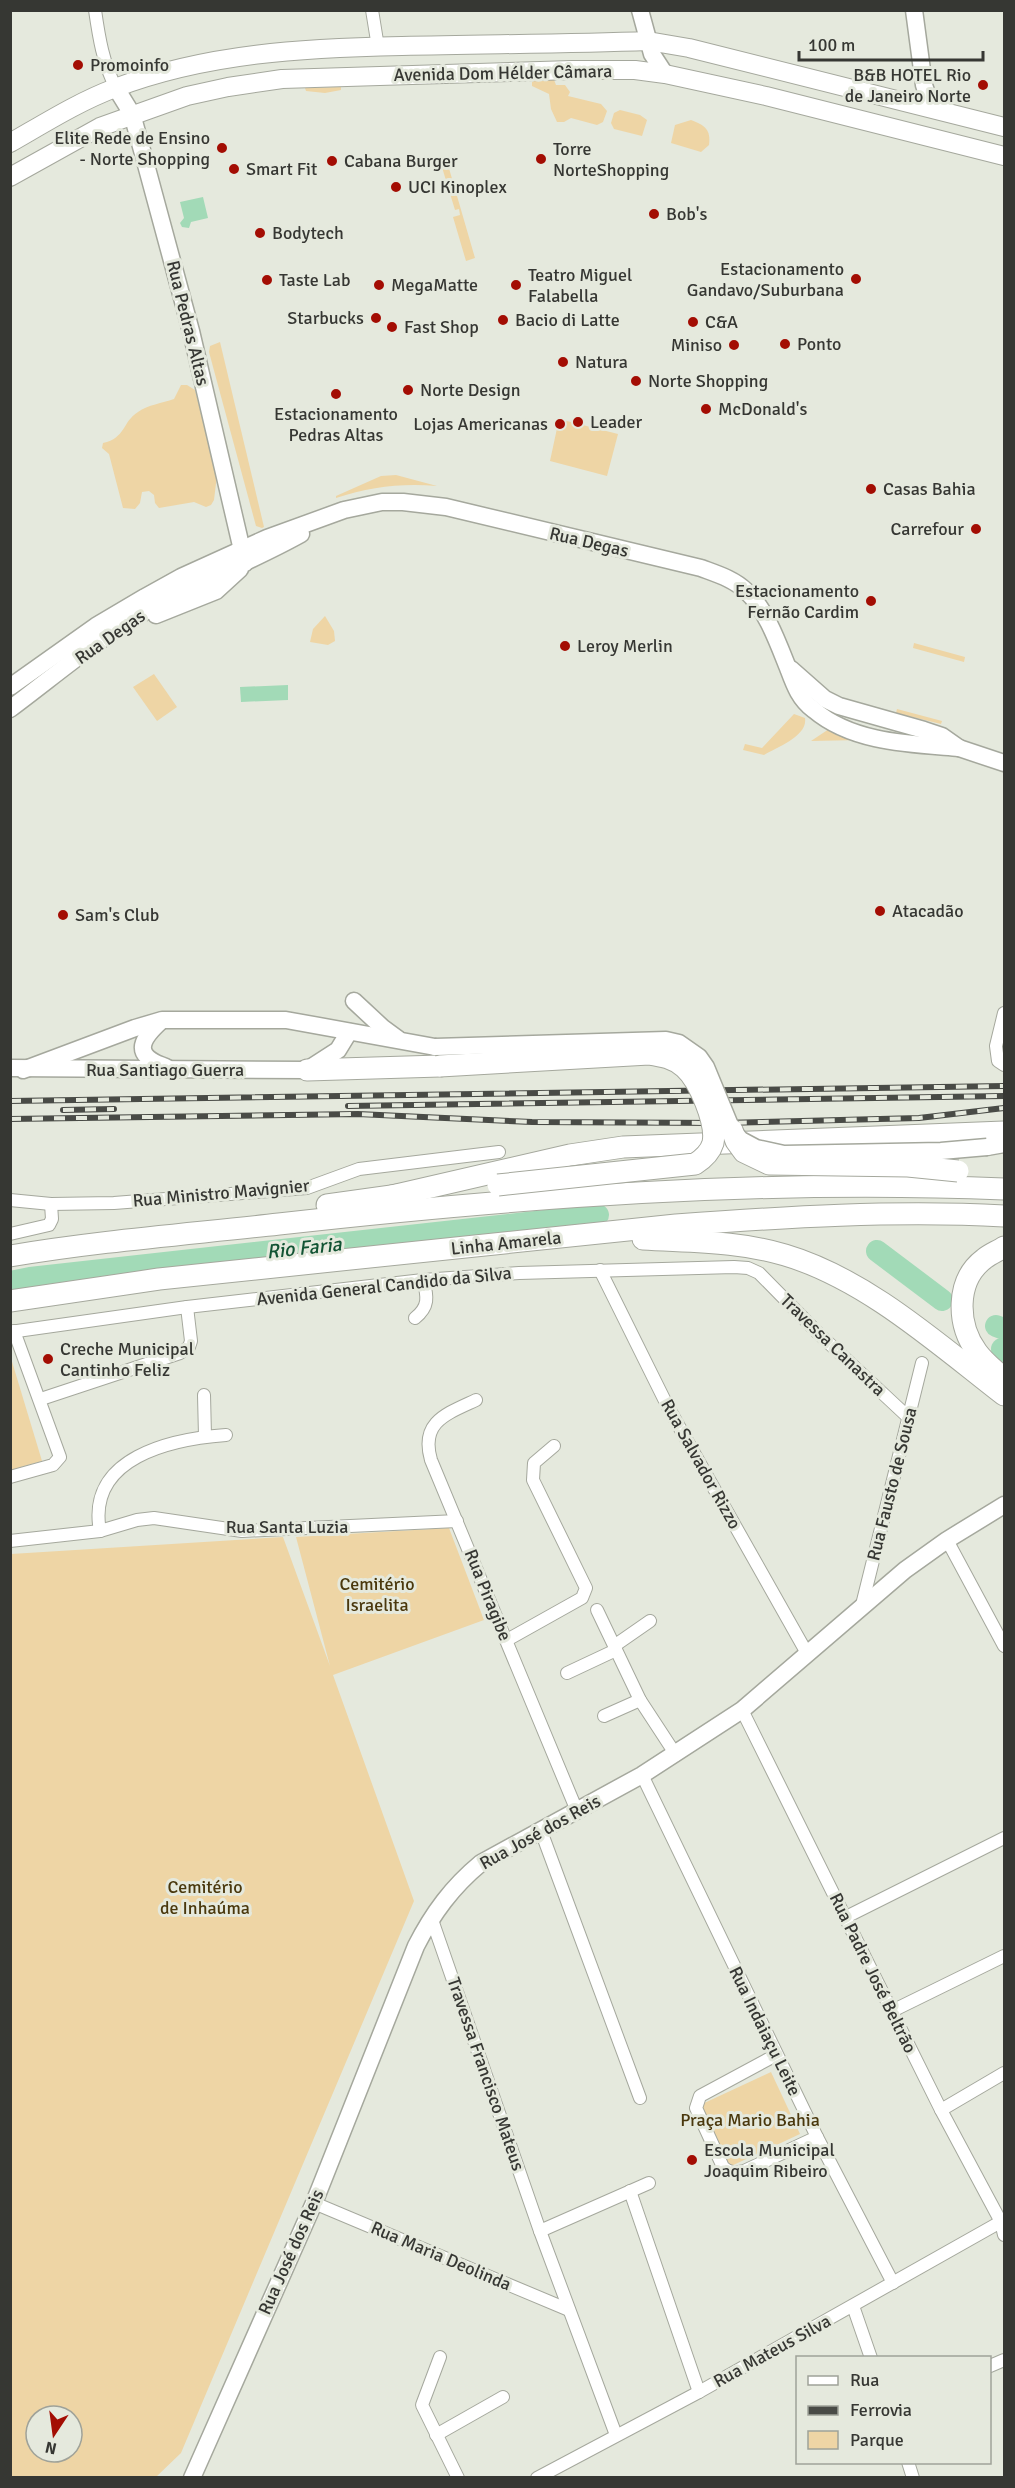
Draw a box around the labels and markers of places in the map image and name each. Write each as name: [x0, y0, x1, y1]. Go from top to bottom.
place label: Promoinfo: [90, 54, 169, 76]
marker: Promoinfo: [71, 58, 85, 72]
place label: B&B HOTEL Rio de Janeiro Norte: [845, 64, 971, 107]
marker: B&B HOTEL Rio de Janeiro Norte: [976, 78, 990, 92]
place label: Elite Rede de Ensino - Norte Shopping: [54, 127, 210, 170]
place label: Torre NorteShopping: [553, 138, 669, 181]
marker: Elite Rede de Ensino - Norte Shopping: [215, 141, 229, 155]
place label: Cabana Burger: [344, 150, 458, 172]
marker: Torre NorteShopping: [534, 152, 548, 166]
marker: Cabana Burger: [325, 154, 339, 168]
place label: Smart Fit: [246, 158, 317, 180]
marker: Smart Fit: [227, 162, 241, 176]
place label: UCI Kinoplex: [408, 176, 507, 198]
marker: UCI Kinoplex: [389, 180, 403, 194]
place label: Bob's: [666, 203, 707, 225]
marker: Bob's: [647, 207, 661, 221]
place label: Bodytech: [272, 222, 344, 244]
marker: Bodytech: [253, 226, 267, 240]
place label: Estacionamento Gandavo/Suburbana: [687, 258, 844, 301]
place label: Teatro Miguel Falabella: [528, 264, 632, 307]
place label: Taste Lab: [279, 269, 350, 291]
marker: Estacionamento Gandavo/Suburbana: [849, 272, 863, 286]
marker: Taste Lab: [260, 273, 274, 287]
place label: MegaMatte: [391, 274, 478, 296]
marker: MegaMatte: [372, 278, 386, 292]
marker: Teatro Miguel Falabella: [509, 278, 523, 292]
place label: Starbucks: [287, 307, 364, 329]
place label: Bacio di Latte: [515, 309, 620, 331]
marker: Starbucks: [369, 311, 383, 325]
place label: C&A: [705, 311, 738, 333]
marker: Bacio di Latte: [496, 313, 510, 327]
marker: C&A: [686, 315, 700, 329]
place label: Fast Shop: [404, 316, 479, 338]
marker: Fast Shop: [385, 320, 399, 334]
place label: Ponto: [797, 333, 841, 355]
place label: Miniso: [671, 334, 722, 356]
marker: Ponto: [778, 337, 792, 351]
marker: Miniso: [727, 338, 741, 352]
place label: Natura: [575, 351, 628, 373]
marker: Natura: [556, 355, 570, 369]
place label: Norte Shopping: [648, 370, 768, 392]
marker: Norte Shopping: [629, 374, 643, 388]
place label: Norte Design: [420, 379, 520, 401]
marker: Norte Design: [401, 383, 415, 397]
marker: Estacionamento Pedras Altas: [329, 387, 343, 401]
place label: McDonald's: [718, 398, 807, 420]
marker: McDonald's: [699, 402, 713, 416]
place label: Estacionamento Pedras Altas: [274, 403, 398, 446]
place label: Leader: [590, 411, 643, 433]
place label: Lojas Americanas: [413, 413, 548, 435]
marker: Leader: [571, 415, 585, 429]
marker: Lojas Americanas: [553, 417, 567, 431]
place label: Casas Bahia: [883, 478, 976, 500]
marker: Casas Bahia: [864, 482, 878, 496]
place label: Carrefour: [891, 518, 964, 540]
marker: Carrefour: [969, 522, 983, 536]
place label: Estacionamento Fernão Cardim: [735, 580, 859, 623]
marker: Estacionamento Fernão Cardim: [864, 594, 878, 608]
place label: Leroy Merlin: [577, 635, 673, 657]
marker: Leroy Merlin: [558, 639, 572, 653]
place label: Atacadão: [892, 900, 964, 922]
place label: Sam's Club: [75, 904, 159, 926]
marker: Atacadão: [873, 904, 887, 918]
marker: Sam's Club: [56, 908, 70, 922]
place label: Creche Municipal Cantinho Feliz: [60, 1338, 194, 1381]
marker: Creche Municipal Cantinho Feliz: [41, 1352, 55, 1366]
place label: Escola Municipal Joaquim Ribeiro: [704, 2139, 835, 2182]
marker: Escola Municipal Joaquim Ribeiro: [685, 2153, 699, 2167]

